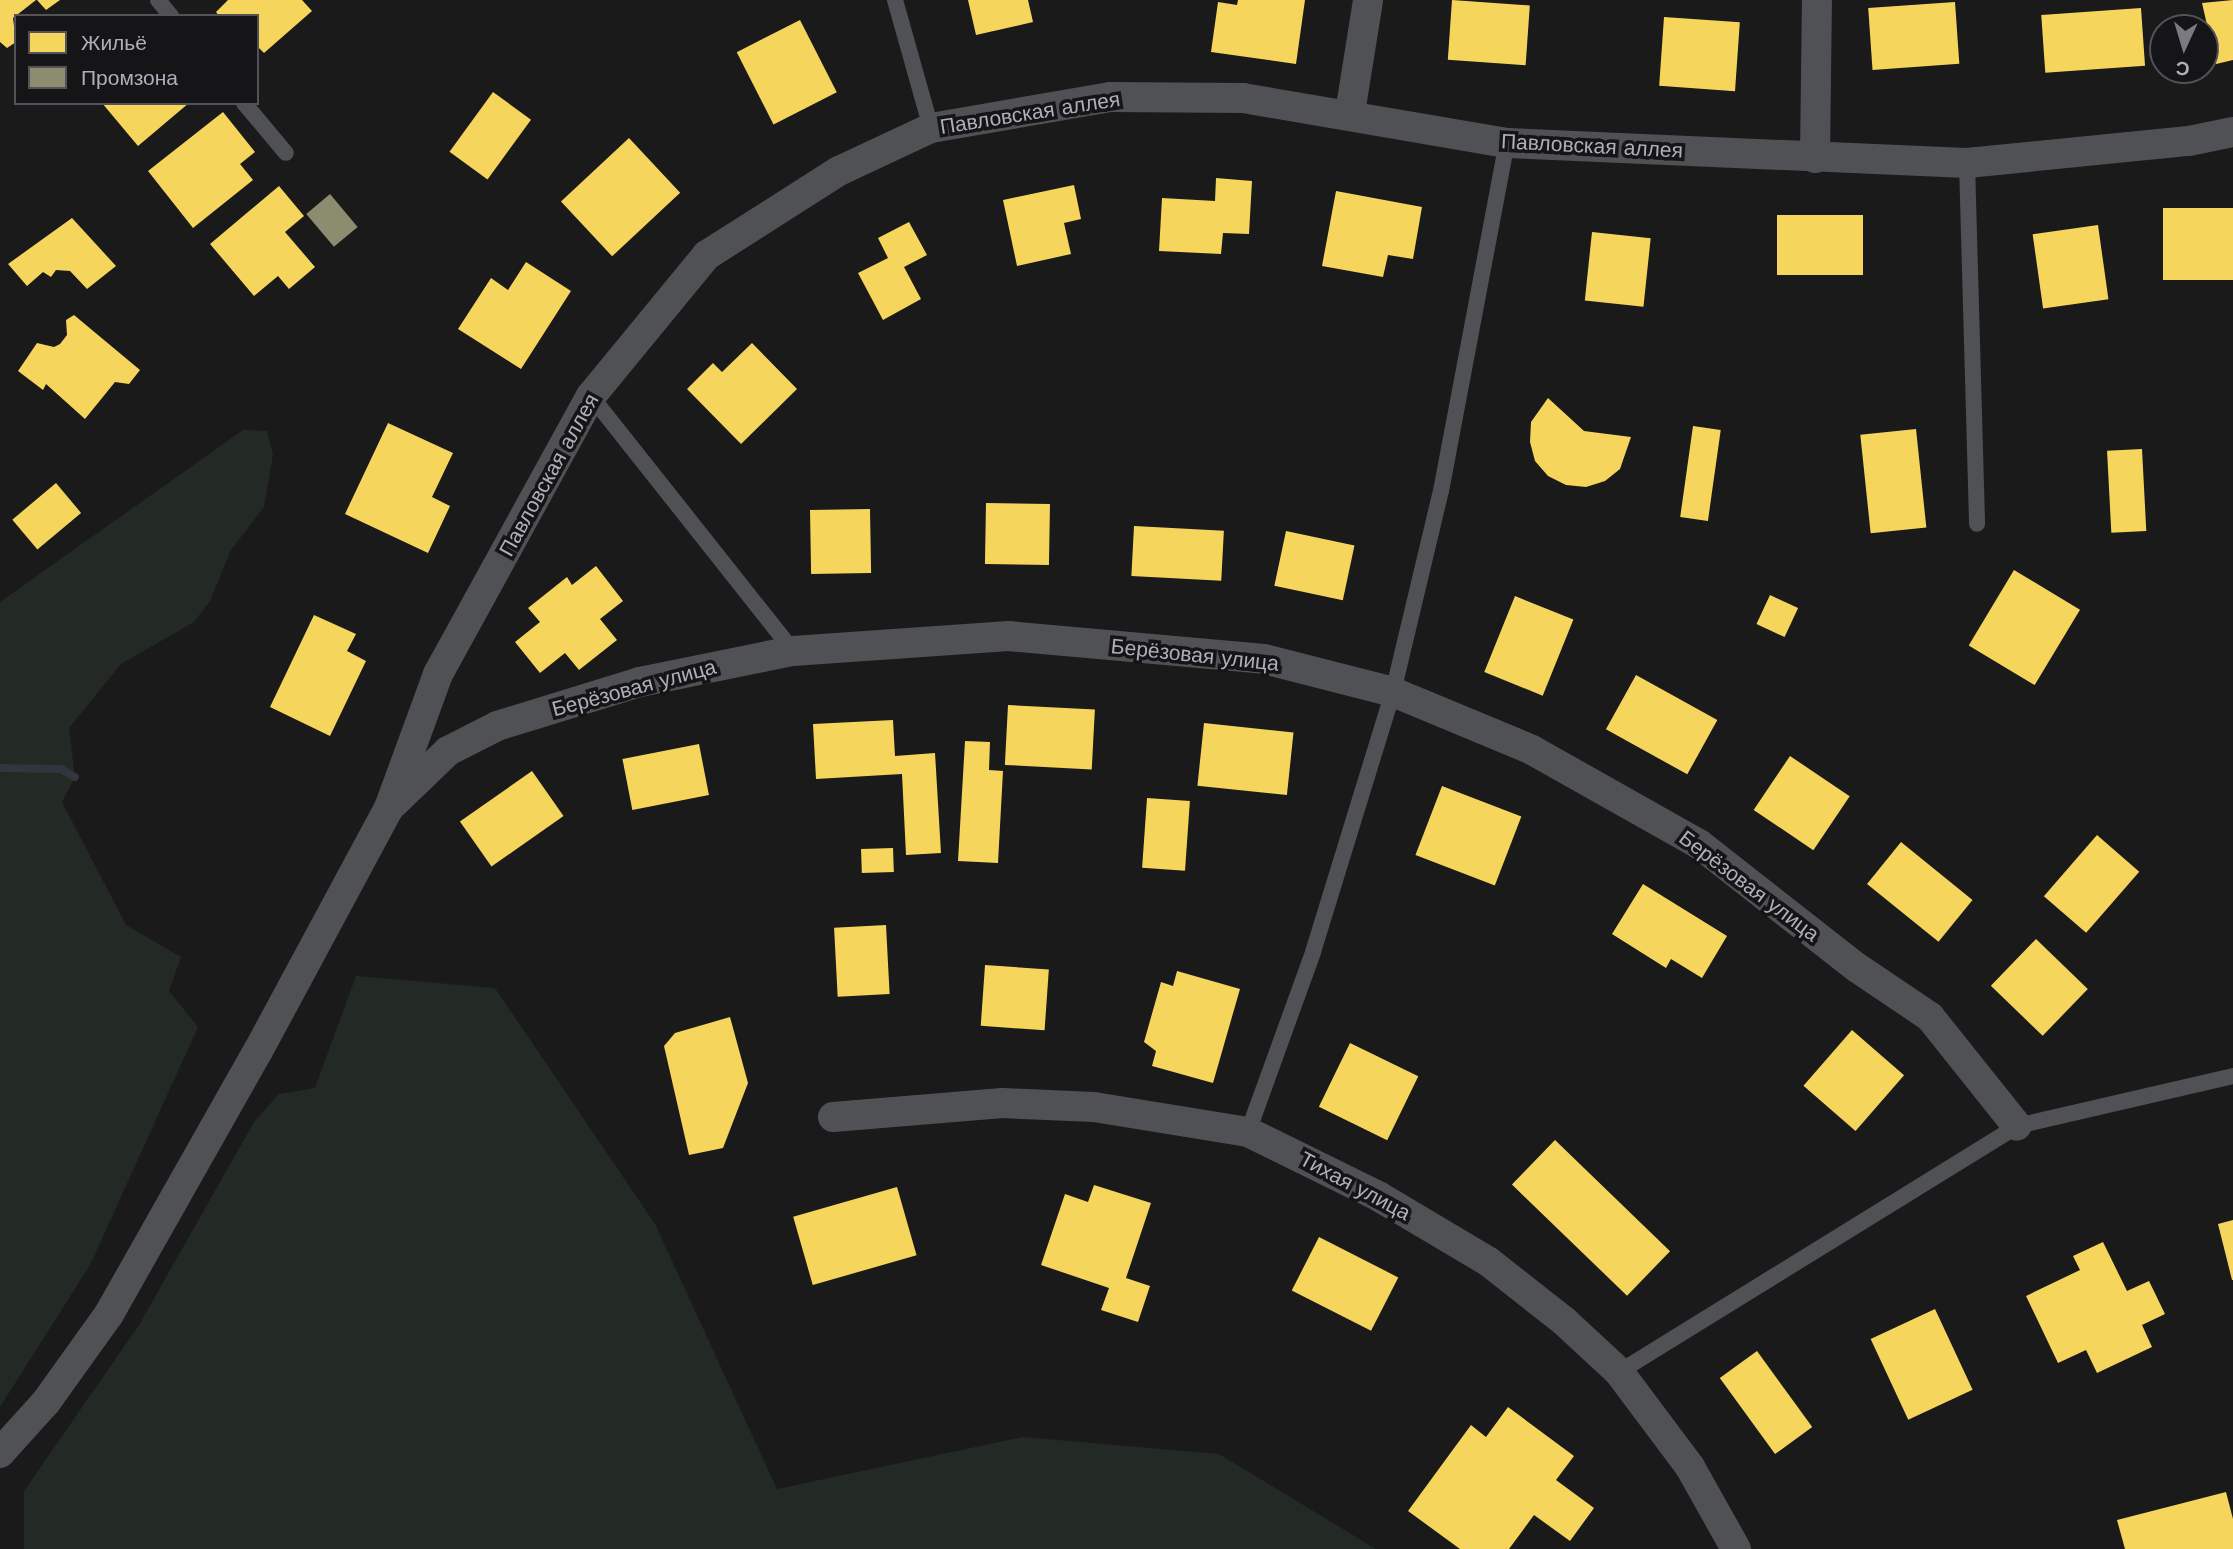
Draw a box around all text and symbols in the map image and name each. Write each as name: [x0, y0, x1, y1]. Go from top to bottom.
legend: [14, 14, 259, 105]
north arrow: [2149, 14, 2219, 84]
text: Жильё: [81, 30, 147, 55]
text: С: [2175, 57, 2190, 80]
text: Промзона: [81, 65, 178, 90]
street label: Павловская аллея: [938, 86, 1122, 140]
street label: Павловская аллея: [1500, 129, 1684, 163]
street label: Павловская аллея: [494, 389, 604, 561]
street label: Берёзовая улица: [1110, 634, 1280, 676]
street label: Берёзовая улица: [549, 654, 719, 722]
street label: Берёзовая улица: [1674, 825, 1824, 947]
street label: Тихая улица: [1295, 1146, 1415, 1226]

